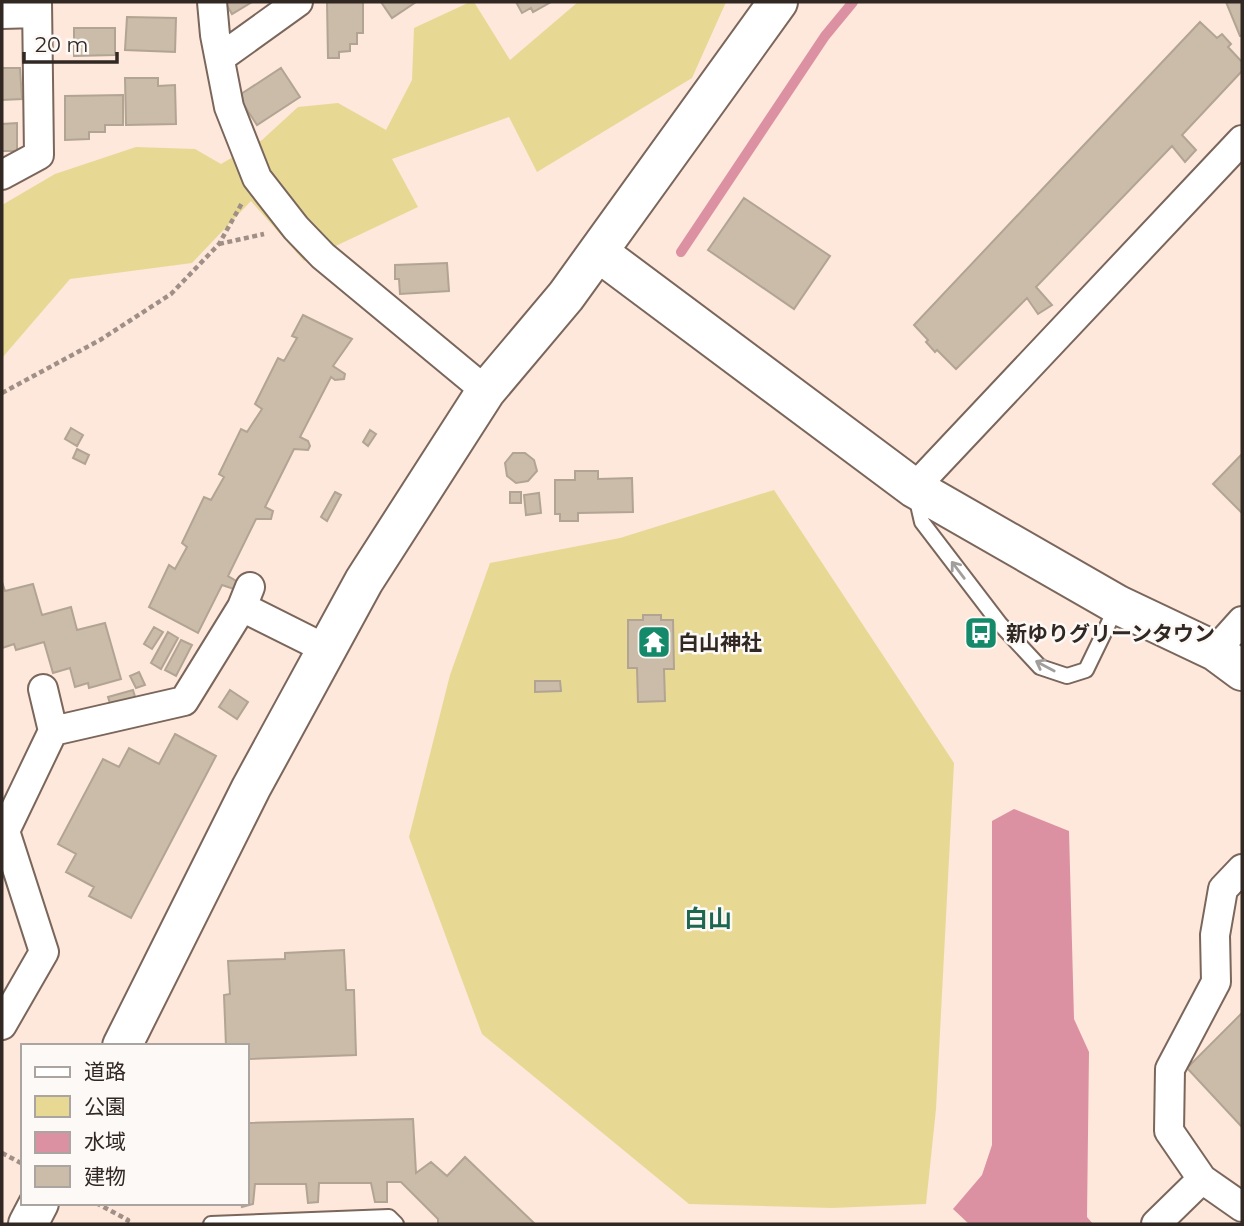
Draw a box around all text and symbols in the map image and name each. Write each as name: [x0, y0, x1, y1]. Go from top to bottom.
scale bar: [24, 21, 117, 65]
text: 20 m: [35, 32, 89, 57]
one-way arrow: [951, 561, 966, 580]
bus stop icon: 新ゆりグリーンタウン: [962, 614, 1000, 652]
place label: 新ゆりグリーンタウン: [1006, 621, 1215, 646]
temple icon: 白山神社: [635, 623, 673, 661]
place label: 白山神社: [678, 630, 762, 655]
one-way arrow: [1035, 659, 1055, 673]
district label: 白山: [684, 904, 732, 933]
legend: [21, 1044, 248, 1205]
text: 道路: [84, 1059, 126, 1084]
text: 公園: [84, 1094, 126, 1119]
text: 水域: [84, 1129, 126, 1154]
text: 建物: [84, 1164, 126, 1189]

